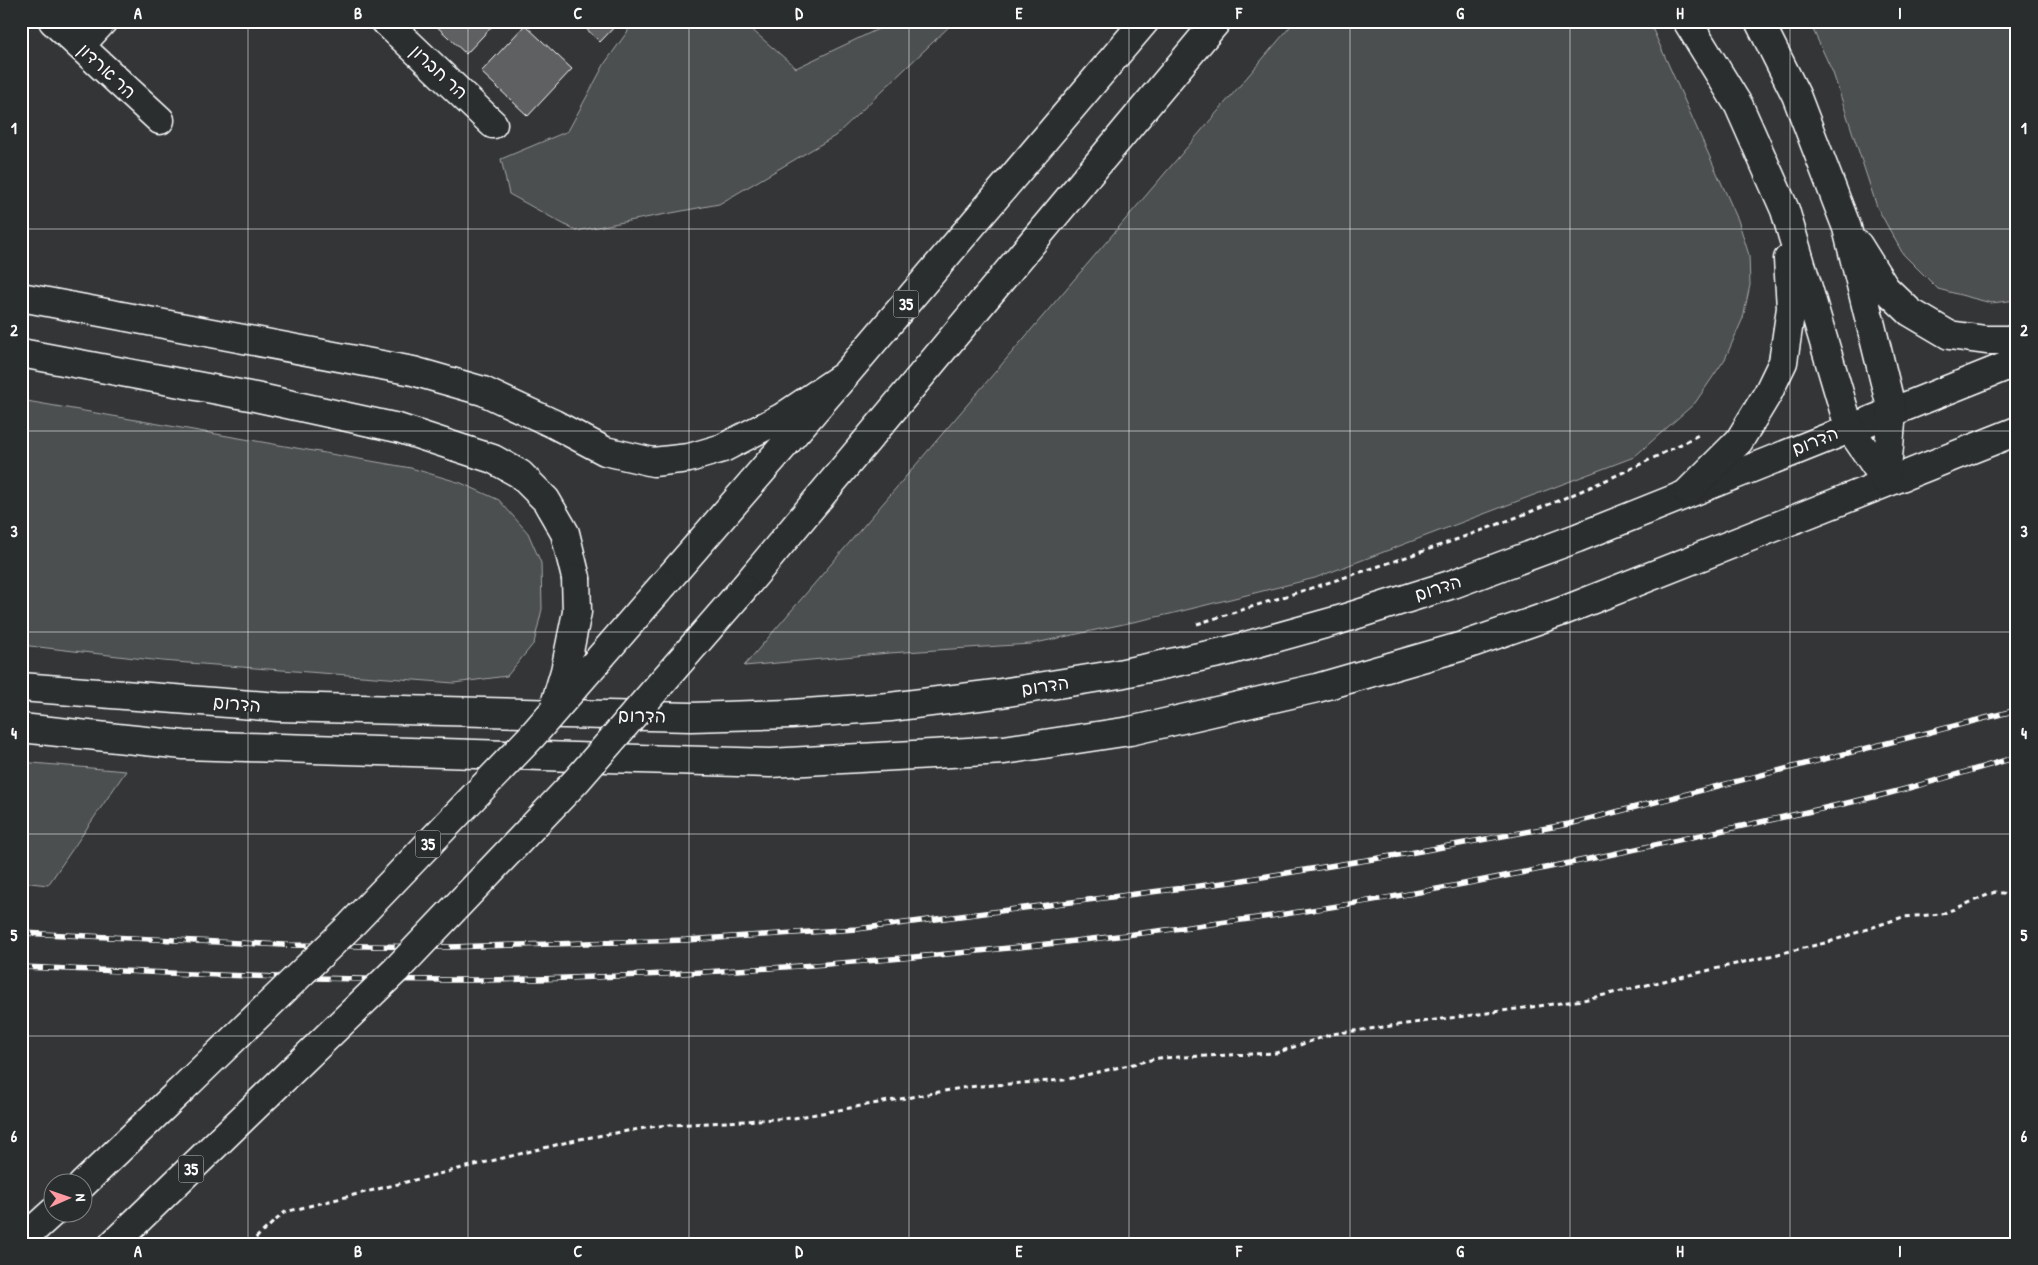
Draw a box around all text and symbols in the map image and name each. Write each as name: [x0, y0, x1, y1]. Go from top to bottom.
text: A: [134, 2, 142, 24]
text: B: [354, 2, 362, 24]
text: C: [574, 2, 583, 24]
text: D: [795, 2, 803, 24]
text: E: [1015, 2, 1023, 24]
text: F: [1235, 2, 1243, 24]
text: G: [1456, 2, 1464, 24]
text: H: [1676, 2, 1684, 24]
text: I: [1898, 2, 1902, 24]
street label: הר ארדון: [73, 37, 142, 104]
street label: הר חברון: [405, 39, 473, 105]
text: 1: [11, 117, 17, 139]
text: 1: [2021, 117, 2027, 139]
road number: 35: [894, 290, 918, 318]
text: 2: [10, 319, 18, 341]
text: 2: [2020, 319, 2028, 341]
street label: הדרום: [1788, 420, 1842, 461]
text: 3: [10, 520, 18, 542]
text: 3: [2020, 520, 2028, 542]
street label: הדרום: [1411, 568, 1465, 607]
street label: הדרום: [1019, 669, 1071, 702]
street label: הדרום: [212, 689, 262, 718]
street label: הדרום: [618, 703, 666, 728]
text: 4: [11, 722, 17, 744]
text: 4: [2021, 722, 2027, 744]
road number: 35: [416, 831, 440, 858]
text: 5: [11, 924, 18, 946]
text: 5: [2021, 924, 2028, 946]
text: 6: [11, 1125, 18, 1147]
text: 6: [2021, 1125, 2028, 1147]
road number: 35: [178, 1156, 204, 1182]
north arrow: [42, 1172, 92, 1222]
text: N: [72, 1193, 91, 1202]
text: A: [134, 1240, 142, 1262]
text: B: [354, 1240, 362, 1262]
text: C: [574, 1240, 583, 1262]
text: D: [795, 1240, 803, 1262]
text: E: [1015, 1240, 1023, 1262]
text: F: [1235, 1240, 1243, 1262]
text: G: [1456, 1240, 1464, 1262]
text: H: [1676, 1240, 1684, 1262]
text: I: [1898, 1240, 1902, 1262]

